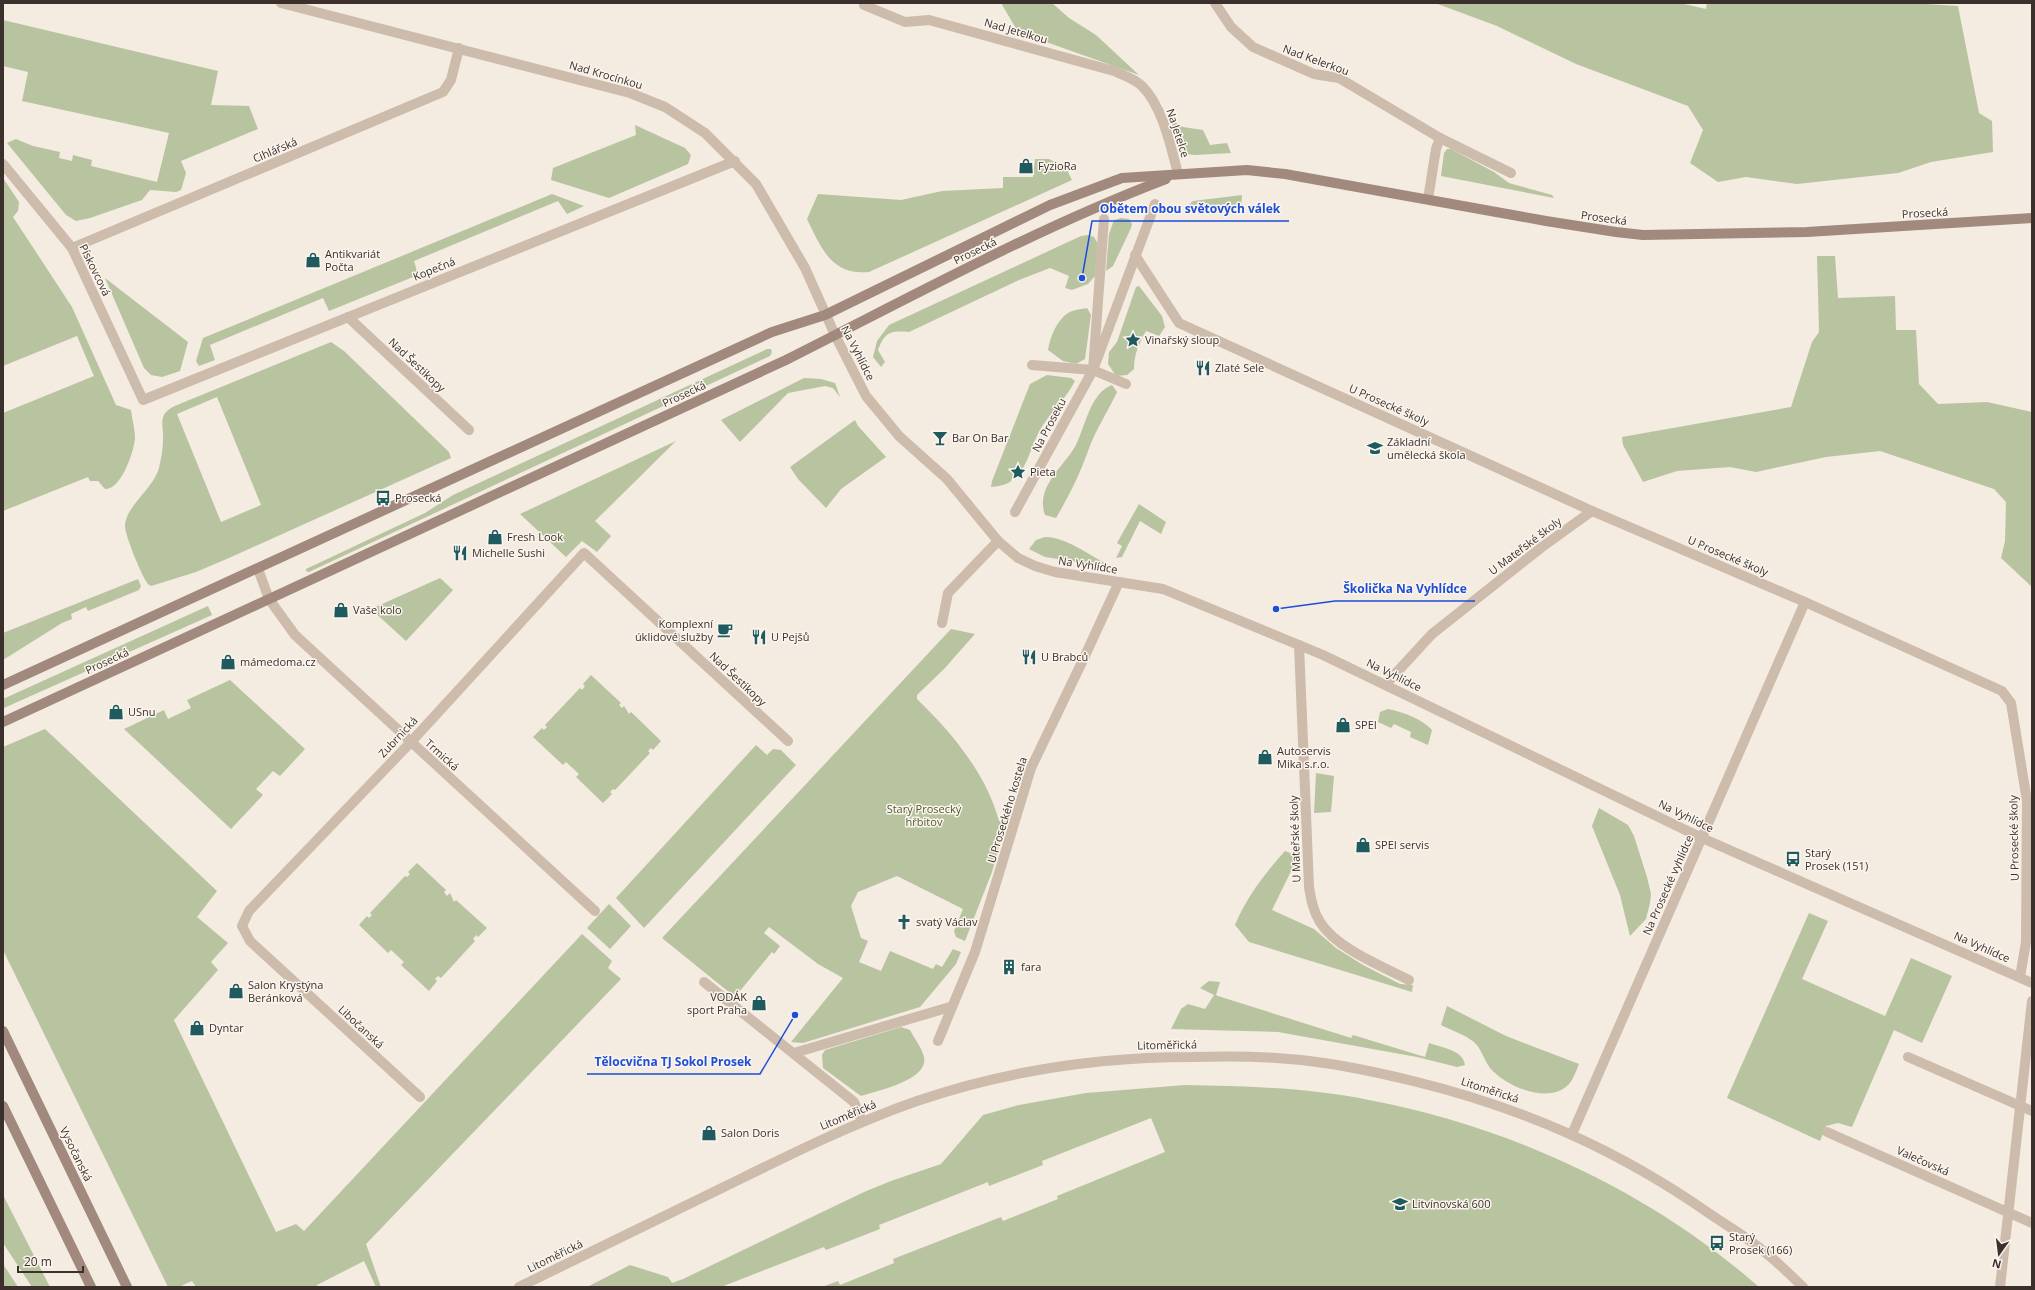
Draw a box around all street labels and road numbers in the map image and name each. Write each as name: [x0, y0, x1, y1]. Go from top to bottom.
street label: Nad Jetelkou: [983, 14, 1050, 47]
street label: Nad Kelerkou: [1281, 41, 1351, 78]
street label: Nad Krocínkou: [568, 57, 645, 92]
street label: Na Jetelce: [1164, 106, 1193, 159]
street label: Cihlářská: [250, 133, 299, 166]
street label: Prosecká: [1901, 204, 1948, 221]
street label: Prosecká: [1580, 207, 1628, 228]
street label: Prosecká: [951, 234, 999, 267]
street label: Pískovcová: [76, 241, 114, 298]
street label: Kopečná: [410, 253, 457, 284]
street label: Na Vyhlídce: [838, 323, 879, 383]
street label: Nad Šestikopy: [386, 334, 449, 395]
street label: Prosecká: [660, 377, 708, 410]
street label: U Prosecké školy: [1347, 380, 1432, 429]
street label: Na Proseku: [1028, 395, 1069, 454]
street label: U Mateřské školy: [1485, 513, 1565, 578]
street label: U Prosecké školy: [1686, 532, 1771, 579]
street label: Na Vyhlídce: [1057, 552, 1119, 577]
street label: Prosecká: [83, 644, 131, 677]
street label: Nad Šestikopy: [707, 648, 770, 709]
street label: Na Vyhlídce: [1364, 655, 1424, 694]
street label: Zubrnická: [375, 713, 420, 760]
street label: Trmická: [422, 735, 462, 774]
street label: U Proseckého kostela: [983, 755, 1030, 865]
street label: U Prosecké školy: [2005, 794, 2022, 881]
street label: U Mateřské školy: [1285, 795, 1304, 883]
street label: Na Vyhlídce: [1656, 796, 1716, 835]
street label: Na Prosecké vyhlídce: [1639, 832, 1696, 937]
street label: Na Vyhlídce: [1952, 928, 2013, 966]
street label: Libočanská: [335, 1002, 387, 1052]
street label: Litoměřická: [1137, 1036, 1197, 1053]
street label: Litoměřická: [1459, 1073, 1521, 1106]
street label: Litoměřická: [817, 1096, 878, 1133]
street label: Vysočanská: [57, 1124, 96, 1184]
street label: Valečovská: [1895, 1142, 1952, 1179]
street label: Litoměřická: [525, 1236, 585, 1275]

